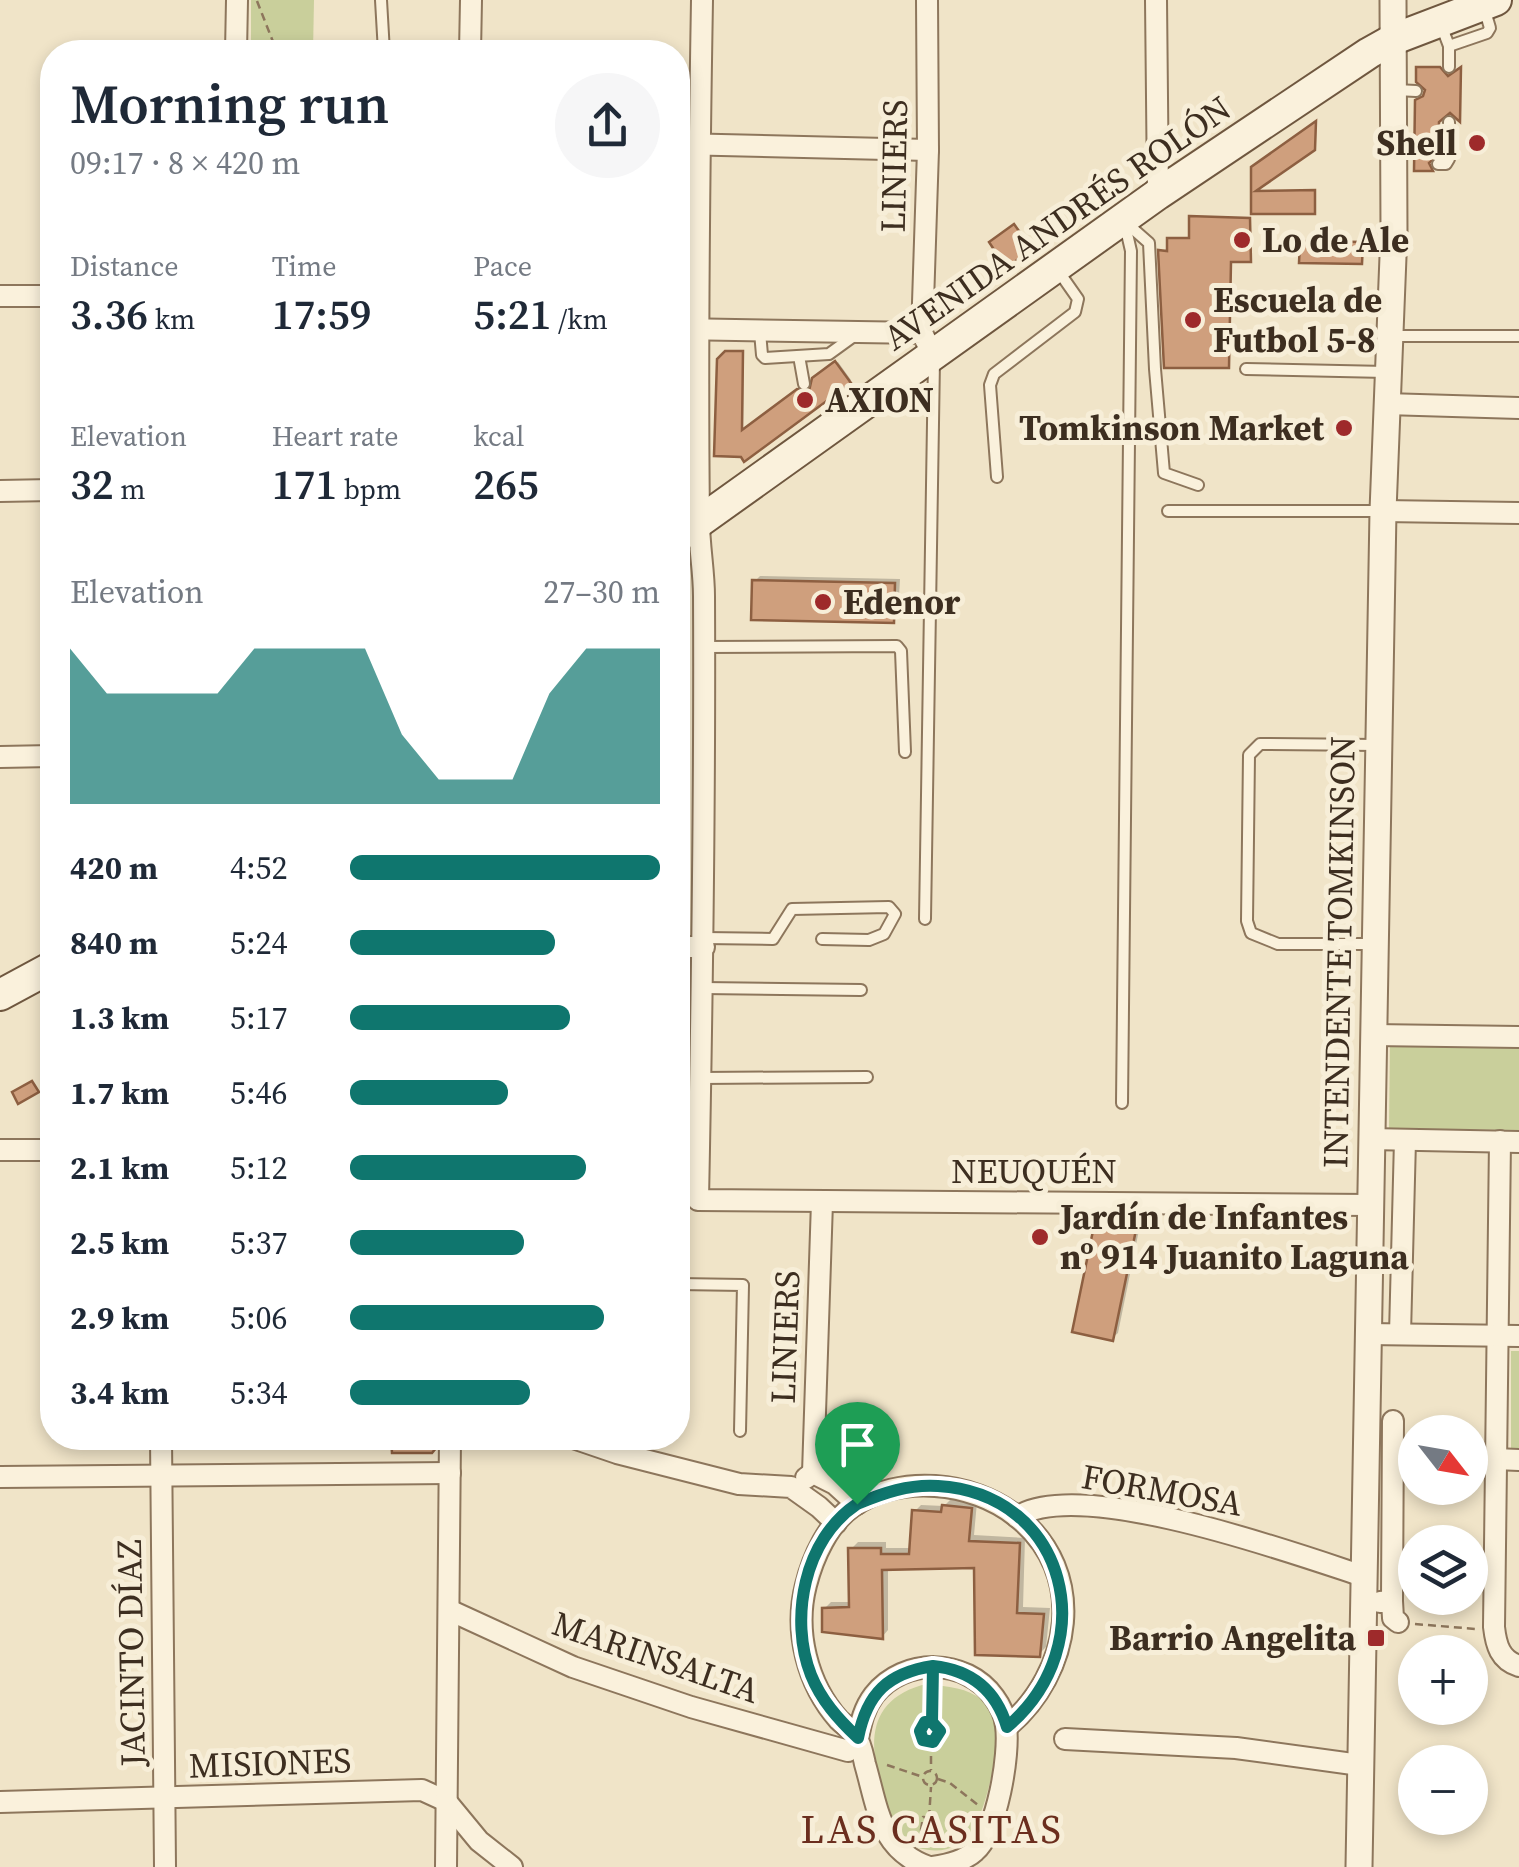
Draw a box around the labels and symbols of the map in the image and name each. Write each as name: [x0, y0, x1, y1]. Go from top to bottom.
street label: AVENIDA ANDRÉS ROLÓN: [874, 85, 1240, 361]
street label: LINIERS: [869, 99, 919, 233]
place label: Shell: [1376, 119, 1457, 167]
marker: Shell: [1466, 132, 1488, 154]
place label: Lo de Ale: [1262, 216, 1409, 264]
marker: Lo de Ale: [1231, 229, 1253, 251]
place label: Escuela de Futbol 5-8: [1213, 276, 1382, 364]
marker: Escuela de Futbol 5-8: [1182, 309, 1204, 331]
place label: AXION: [825, 376, 934, 424]
marker: AXION: [794, 389, 816, 411]
place label: Tomkinson Market: [1019, 404, 1324, 452]
marker: Tomkinson Market: [1333, 417, 1355, 439]
place label: Edenor: [843, 578, 961, 626]
marker: Edenor: [812, 591, 834, 613]
street label: INTENDENTE TOMKINSON: [1311, 735, 1367, 1169]
street label: NEUQUÉN: [951, 1147, 1117, 1195]
place label: Jardín de Infantes nº 914 Juanito Laguna: [1058, 1193, 1409, 1281]
marker: Jardín de Infantes nº 914 Juanito Laguna: [1029, 1226, 1051, 1248]
street label: LINIERS: [759, 1270, 811, 1404]
pin: [815, 1402, 900, 1505]
north arrow: [1398, 1415, 1488, 1505]
street label: FORMOSA: [1078, 1452, 1246, 1528]
street label: JACINTO DÍAZ: [105, 1539, 157, 1768]
street label: MARINSALTA: [546, 1599, 766, 1715]
place label: Barrio Angelita: [1109, 1614, 1356, 1662]
marker: Barrio Angelita: [1365, 1627, 1387, 1649]
street label: MISIONES: [188, 1736, 352, 1790]
district label: LAS CASITAS: [801, 1802, 1063, 1856]

